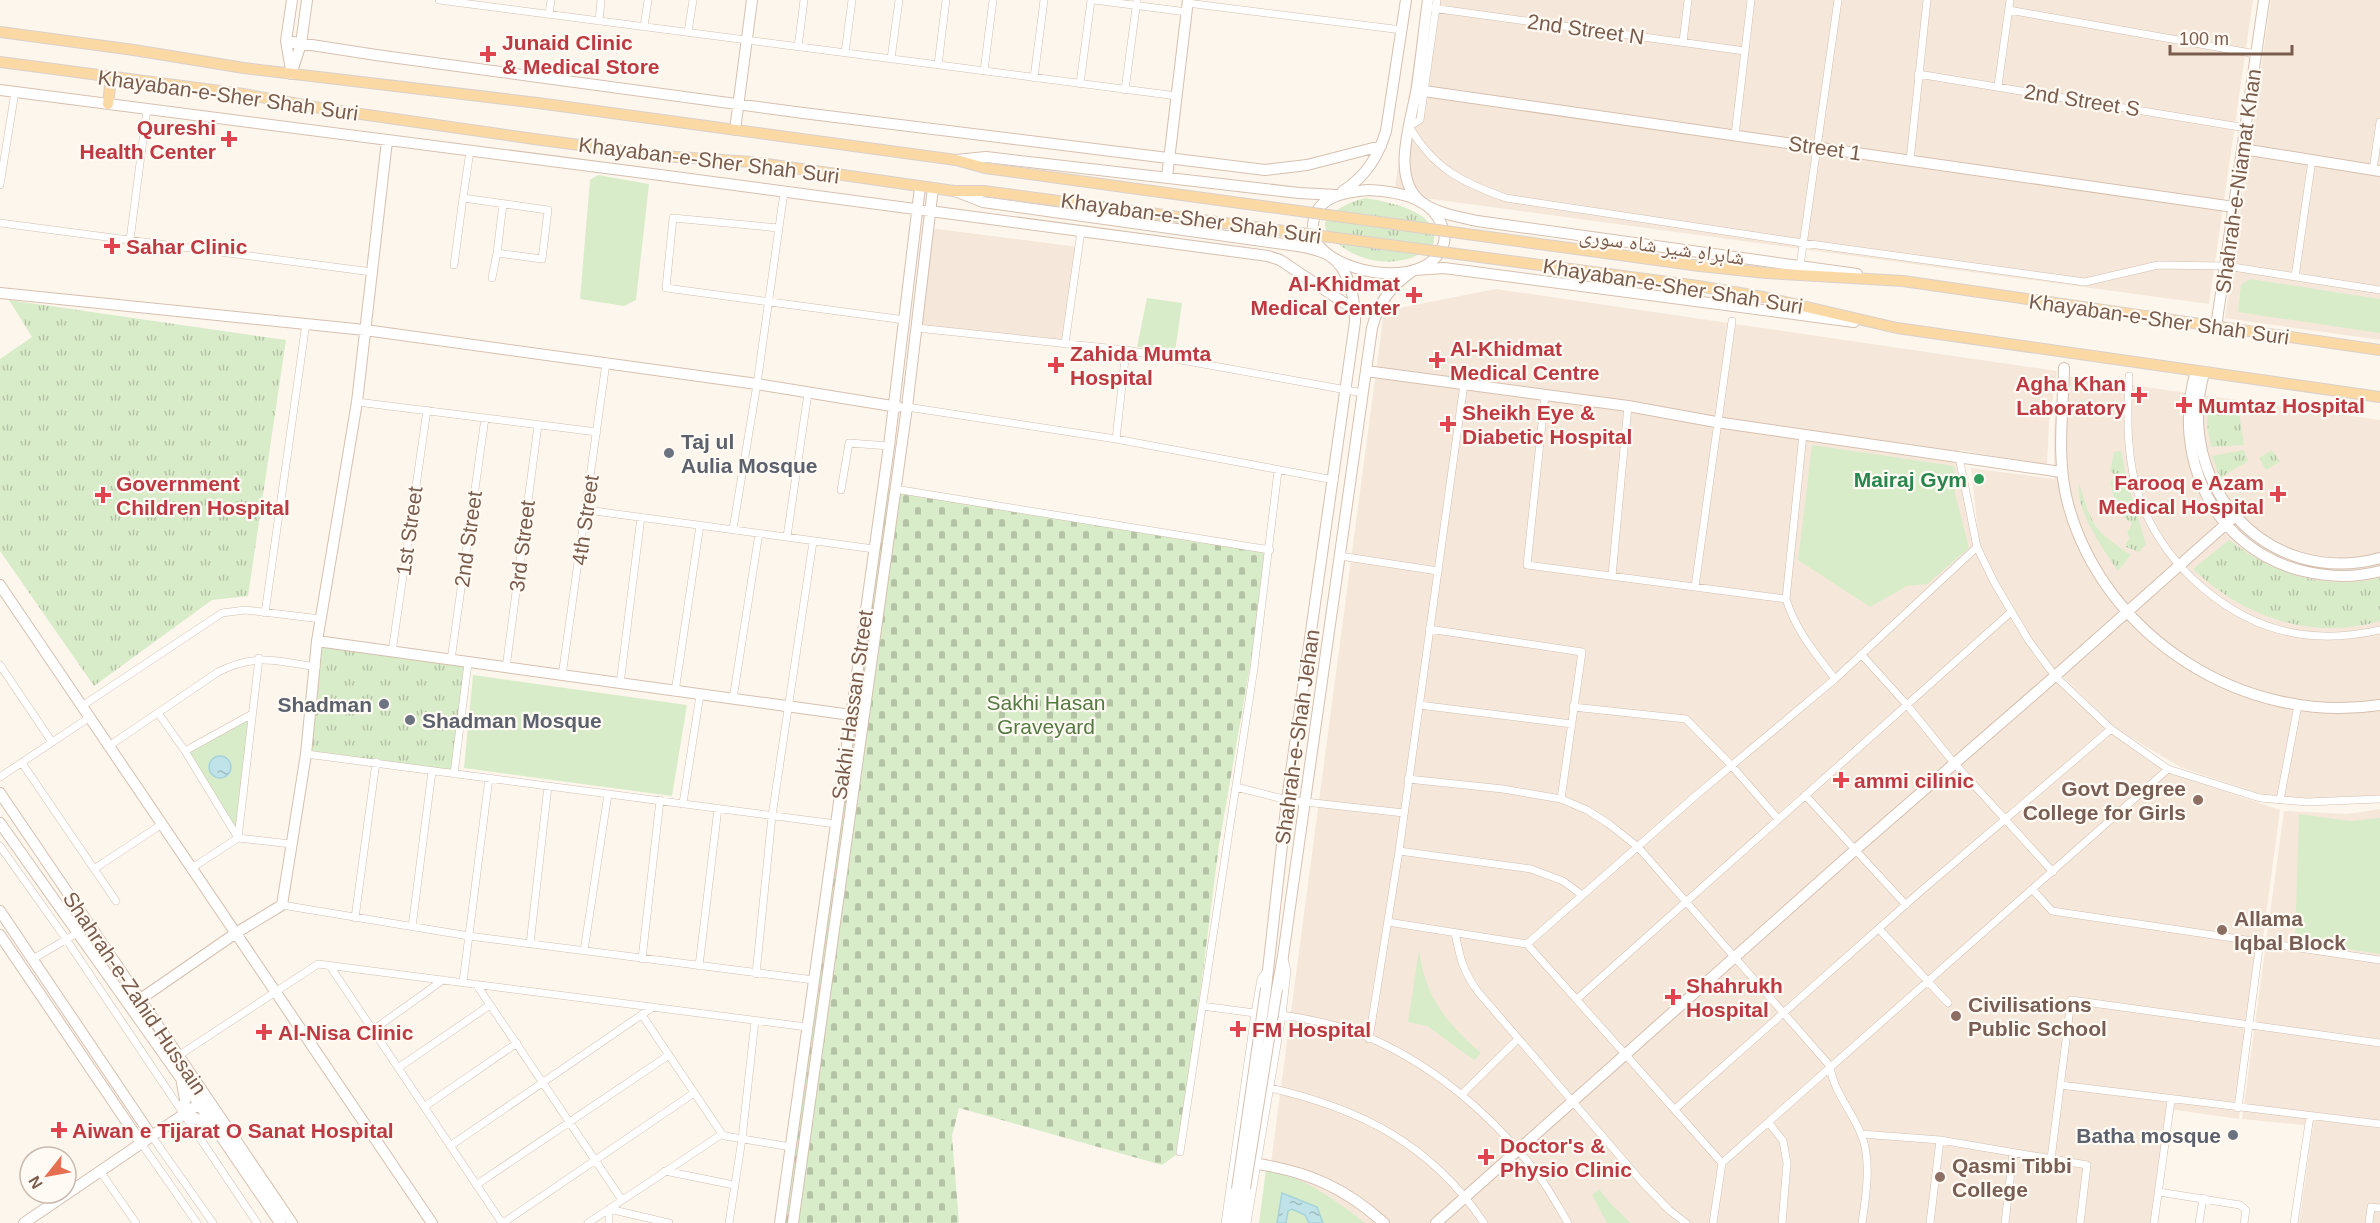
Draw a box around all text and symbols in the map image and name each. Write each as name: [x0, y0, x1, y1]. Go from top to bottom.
street label: 2nd Street N: [1526, 9, 1646, 49]
scale bar: [2170, 18, 2292, 56]
text: 100 m: [2179, 29, 2229, 49]
place label: Junaid Clinic & Medical Store: [502, 31, 660, 78]
marker: Junaid Clinic & Medical Store: [479, 45, 497, 63]
street label: Khayaban-e-Sher Shah Suri: [96, 65, 360, 125]
street label: Shahrah-e-Niamat Khan: [2211, 67, 2265, 295]
street label: 2nd Street S: [2023, 80, 2141, 120]
place label: Qureshi Health Center: [79, 116, 216, 163]
marker: Qureshi Health Center: [220, 130, 238, 148]
street label: Street 1: [1787, 131, 1863, 165]
street label: Khayaban-e-Sher Shah Suri: [577, 133, 841, 187]
street label: Khayaban-e-Sher Shah Suri: [1059, 188, 1323, 248]
street label: شاہراہِ شیر شاہ سوری: [1578, 223, 1746, 270]
place label: Sahar Clinic: [126, 235, 248, 258]
marker: Sahar Clinic: [103, 237, 121, 255]
street label: Khayaban-e-Sher Shah Suri: [1541, 254, 1805, 318]
place label: Al-Khidmat Medical Center: [1251, 272, 1400, 319]
marker: Al-Khidmat Medical Center: [1405, 286, 1423, 304]
street label: Khayaban-e-Sher Shah Suri: [2027, 289, 2291, 349]
place label: Al-Khidmat Medical Centre: [1450, 337, 1599, 384]
place label: Zahida Mumta Hospital: [1070, 342, 1211, 389]
marker: Al-Khidmat Medical Centre: [1428, 351, 1446, 369]
marker: Zahida Mumta Hospital: [1047, 356, 1065, 374]
place label: Agha Khan Laboratory: [2015, 372, 2126, 419]
marker: Agha Khan Laboratory: [2130, 386, 2148, 404]
place label: Mumtaz Hospital: [2198, 394, 2365, 417]
marker: Mumtaz Hospital: [2175, 396, 2193, 414]
place label: Sheikh Eye & Diabetic Hospital: [1462, 401, 1632, 448]
marker: Sheikh Eye & Diabetic Hospital: [1439, 415, 1457, 433]
place label: Taj ul Aulia Mosque: [681, 430, 818, 477]
marker: Taj ul Aulia Mosque: [662, 446, 676, 460]
place label: Mairaj Gym: [1854, 468, 1967, 491]
place label: Farooq e Azam Medical Hospital: [2098, 471, 2264, 518]
place label: Government Children Hospital: [116, 472, 290, 519]
marker: Mairaj Gym: [1972, 472, 1986, 486]
street label: 4th Street: [567, 473, 603, 567]
street label: 1st Street: [391, 485, 427, 577]
marker: Farooq e Azam Medical Hospital: [2269, 485, 2287, 503]
marker: Government Children Hospital: [94, 486, 112, 504]
street label: 2nd Street: [450, 489, 486, 589]
street label: 3rd Street: [505, 499, 539, 593]
street label: Sakhi Hassan Street: [827, 608, 877, 801]
street label: Shahrah-e-Shah Jehan: [1270, 628, 1324, 846]
park label: Sakhi Hasan Graveyard: [986, 691, 1106, 738]
place label: Shadman: [277, 693, 372, 716]
marker: Shadman: [377, 697, 391, 711]
place label: Shadman Mosque: [422, 709, 602, 732]
marker: Shadman Mosque: [403, 713, 417, 727]
place label: ammi cilinic: [1854, 769, 1975, 792]
marker: ammi cilinic: [1832, 771, 1850, 789]
place label: Govt Degree College for Girls: [2023, 777, 2186, 824]
marker: Govt Degree College for Girls: [2191, 793, 2205, 807]
street label: Shahrah-e-Zahid Hussain: [59, 887, 211, 1099]
place label: Allama Iqbal Block: [2234, 907, 2346, 954]
marker: Allama Iqbal Block: [2215, 923, 2229, 937]
place label: Shahrukh Hospital: [1686, 974, 1783, 1021]
marker: Shahrukh Hospital: [1664, 988, 1682, 1006]
place label: Civilisations Public School: [1968, 993, 2107, 1040]
marker: Civilisations Public School: [1949, 1009, 1963, 1023]
place label: FM Hospital: [1252, 1018, 1371, 1041]
marker: FM Hospital: [1229, 1020, 1247, 1038]
place label: Al-Nisa Clinic: [278, 1021, 414, 1044]
marker: Al-Nisa Clinic: [255, 1023, 273, 1041]
place label: Aiwan e Tijarat O Sanat Hospital: [72, 1119, 394, 1142]
marker: Aiwan e Tijarat O Sanat Hospital: [50, 1121, 68, 1139]
place label: Batha mosque: [2076, 1124, 2221, 1147]
marker: Batha mosque: [2226, 1128, 2240, 1142]
place label: Doctor's & Physio Clinic: [1500, 1134, 1632, 1181]
north arrow: [18, 1145, 78, 1205]
marker: Doctor's & Physio Clinic: [1477, 1148, 1495, 1166]
place label: Qasmi Tibbi College: [1952, 1154, 2072, 1201]
marker: Qasmi Tibbi College: [1933, 1170, 1947, 1184]
text: N: [25, 1173, 46, 1192]

